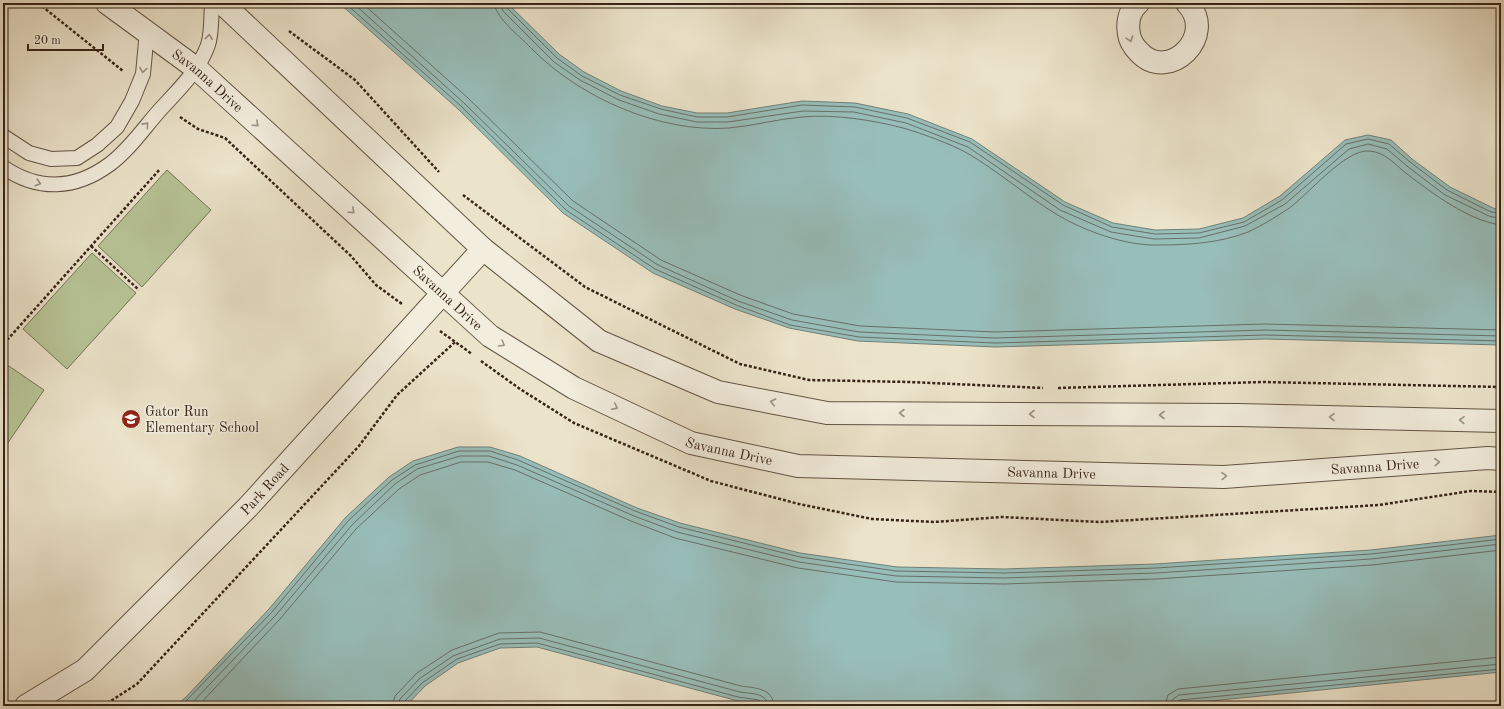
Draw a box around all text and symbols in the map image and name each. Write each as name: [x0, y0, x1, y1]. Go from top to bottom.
scale bar: [28, 26, 103, 52]
one-way arrow: [204, 34, 213, 40]
text: 20 m: [34, 35, 61, 47]
one-way arrow: [1126, 35, 1134, 42]
street label: Savanna Drive: [169, 47, 245, 115]
one-way arrow: [139, 67, 148, 73]
one-way arrow: [252, 119, 259, 126]
one-way arrow: [142, 122, 149, 130]
one-way arrow: [35, 178, 42, 187]
one-way arrow: [348, 207, 355, 214]
street label: Savanna Drive: [410, 263, 485, 333]
one-way arrow: [498, 339, 505, 346]
one-way arrow: [769, 399, 776, 407]
one-way arrow: [611, 402, 618, 410]
place label: Gator Run Elementary School: [145, 405, 259, 435]
school or university icon: Gator Run Elementary School: [120, 408, 142, 430]
one-way arrow: [899, 409, 905, 417]
one-way arrow: [1029, 410, 1035, 418]
one-way arrow: [1159, 411, 1165, 419]
one-way arrow: [1329, 413, 1335, 421]
one-way arrow: [1459, 416, 1465, 424]
street label: Savanna Drive: [683, 435, 774, 468]
street label: Savanna Drive: [1330, 457, 1420, 477]
one-way arrow: [1434, 457, 1440, 466]
street label: Park Road: [238, 461, 292, 518]
street label: Savanna Drive: [1007, 465, 1096, 482]
one-way arrow: [1221, 472, 1227, 480]

